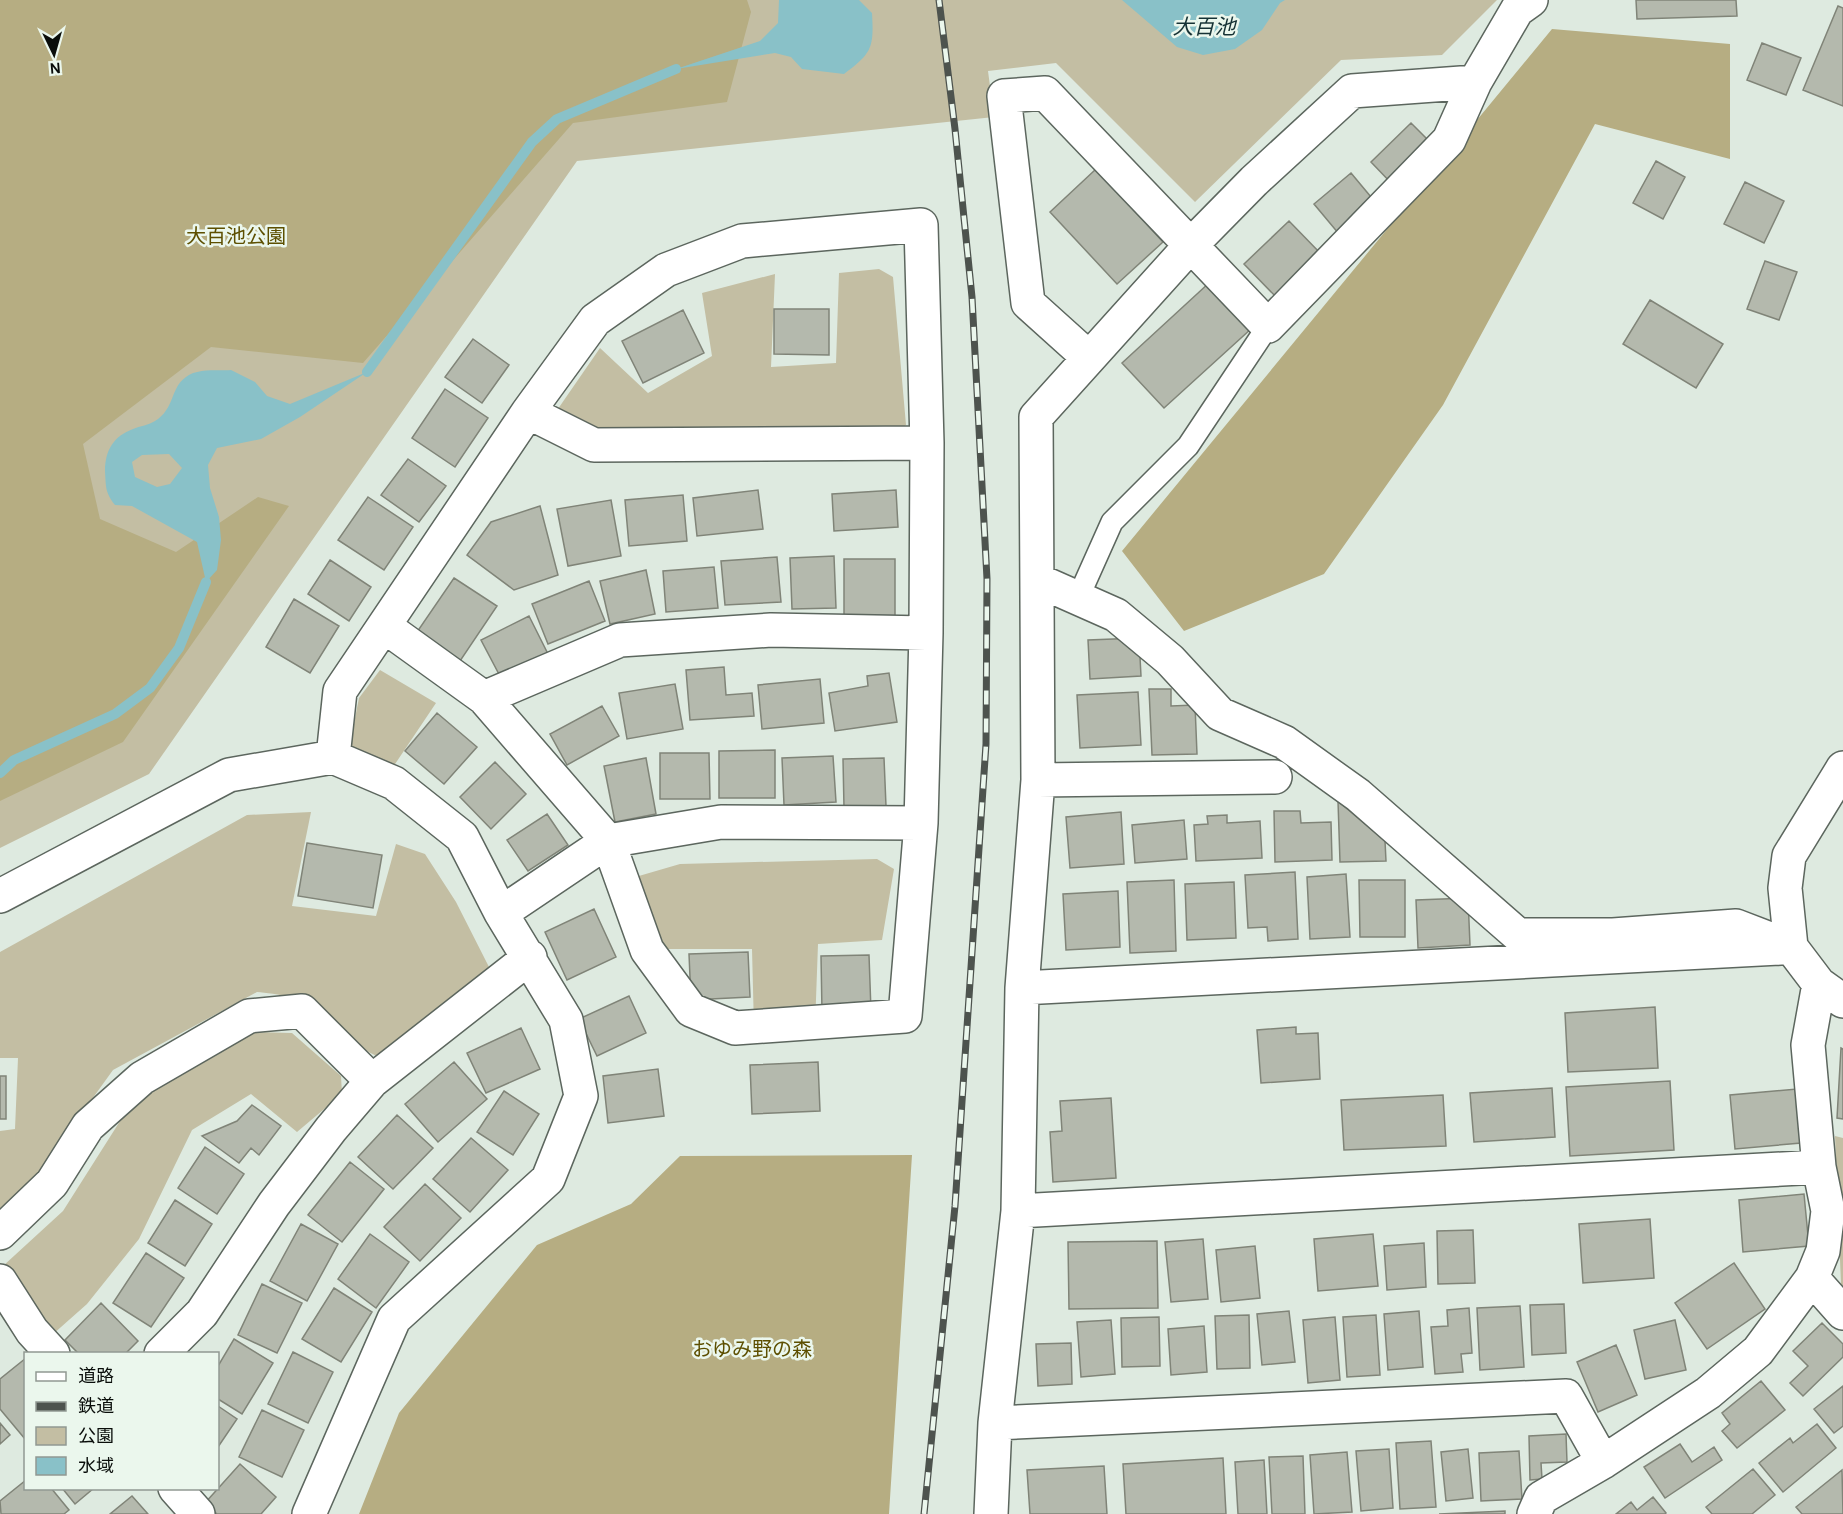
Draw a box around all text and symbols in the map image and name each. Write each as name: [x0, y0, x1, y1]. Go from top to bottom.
water label: 大百池: [1173, 15, 1237, 39]
north arrow: [24, 24, 84, 84]
text: N: [49, 58, 62, 78]
park label: 大百池公園: [186, 225, 286, 248]
park label: おゆみ野の森: [692, 1338, 812, 1361]
legend: [24, 1352, 219, 1490]
text: 道路: [78, 1365, 114, 1387]
text: 鉄道: [78, 1395, 114, 1417]
text: 公園: [78, 1425, 114, 1447]
text: 水域: [78, 1455, 114, 1477]

